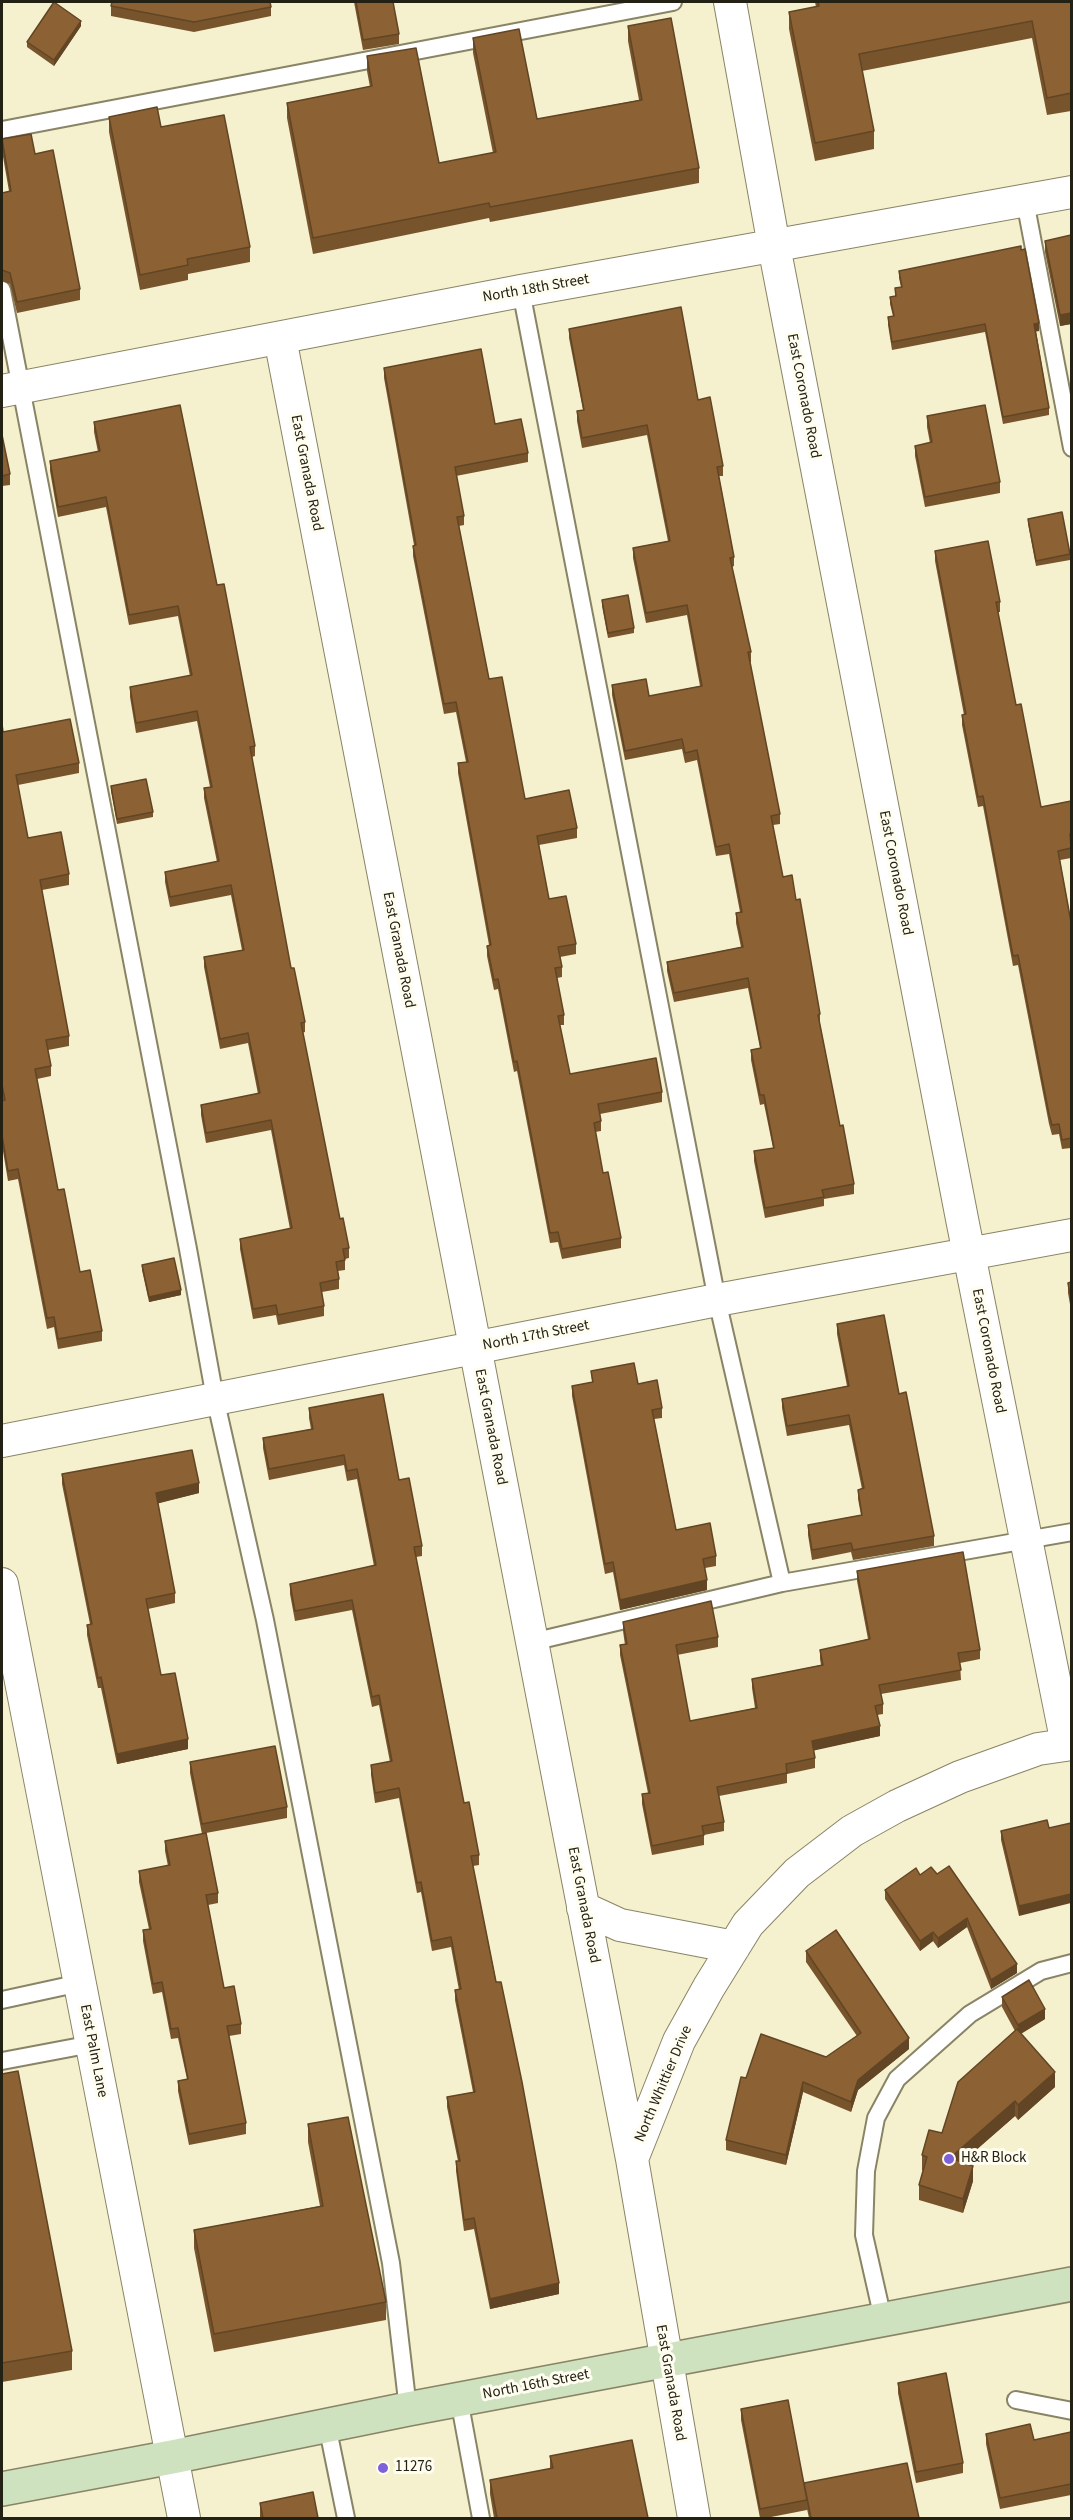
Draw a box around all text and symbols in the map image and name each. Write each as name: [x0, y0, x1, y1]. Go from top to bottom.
street label: North 18th Street: [481, 271, 591, 307]
street label: East Coronado Road: [782, 332, 824, 460]
street label: East Granada Road: [286, 413, 326, 533]
street label: East Coronado Road: [874, 809, 916, 937]
street label: East Granada Road: [378, 890, 418, 1010]
street label: East Coronado Road: [967, 1287, 1009, 1415]
street label: North 17th Street: [481, 1317, 591, 1355]
street label: East Granada Road: [470, 1367, 510, 1487]
street label: East Granada Road: [563, 1845, 603, 1965]
street label: East Palm Lane: [75, 2003, 111, 2099]
street label: North Whittier Drive: [631, 2023, 697, 2145]
place label: H&R Block: [961, 2150, 1026, 2168]
marker: H&R Block: [942, 2152, 956, 2166]
street label: East Granada Road: [651, 2323, 689, 2443]
street label: North 16th Street: [481, 2366, 591, 2404]
place label: 11276: [395, 2459, 432, 2477]
marker: 11276: [376, 2461, 390, 2475]

